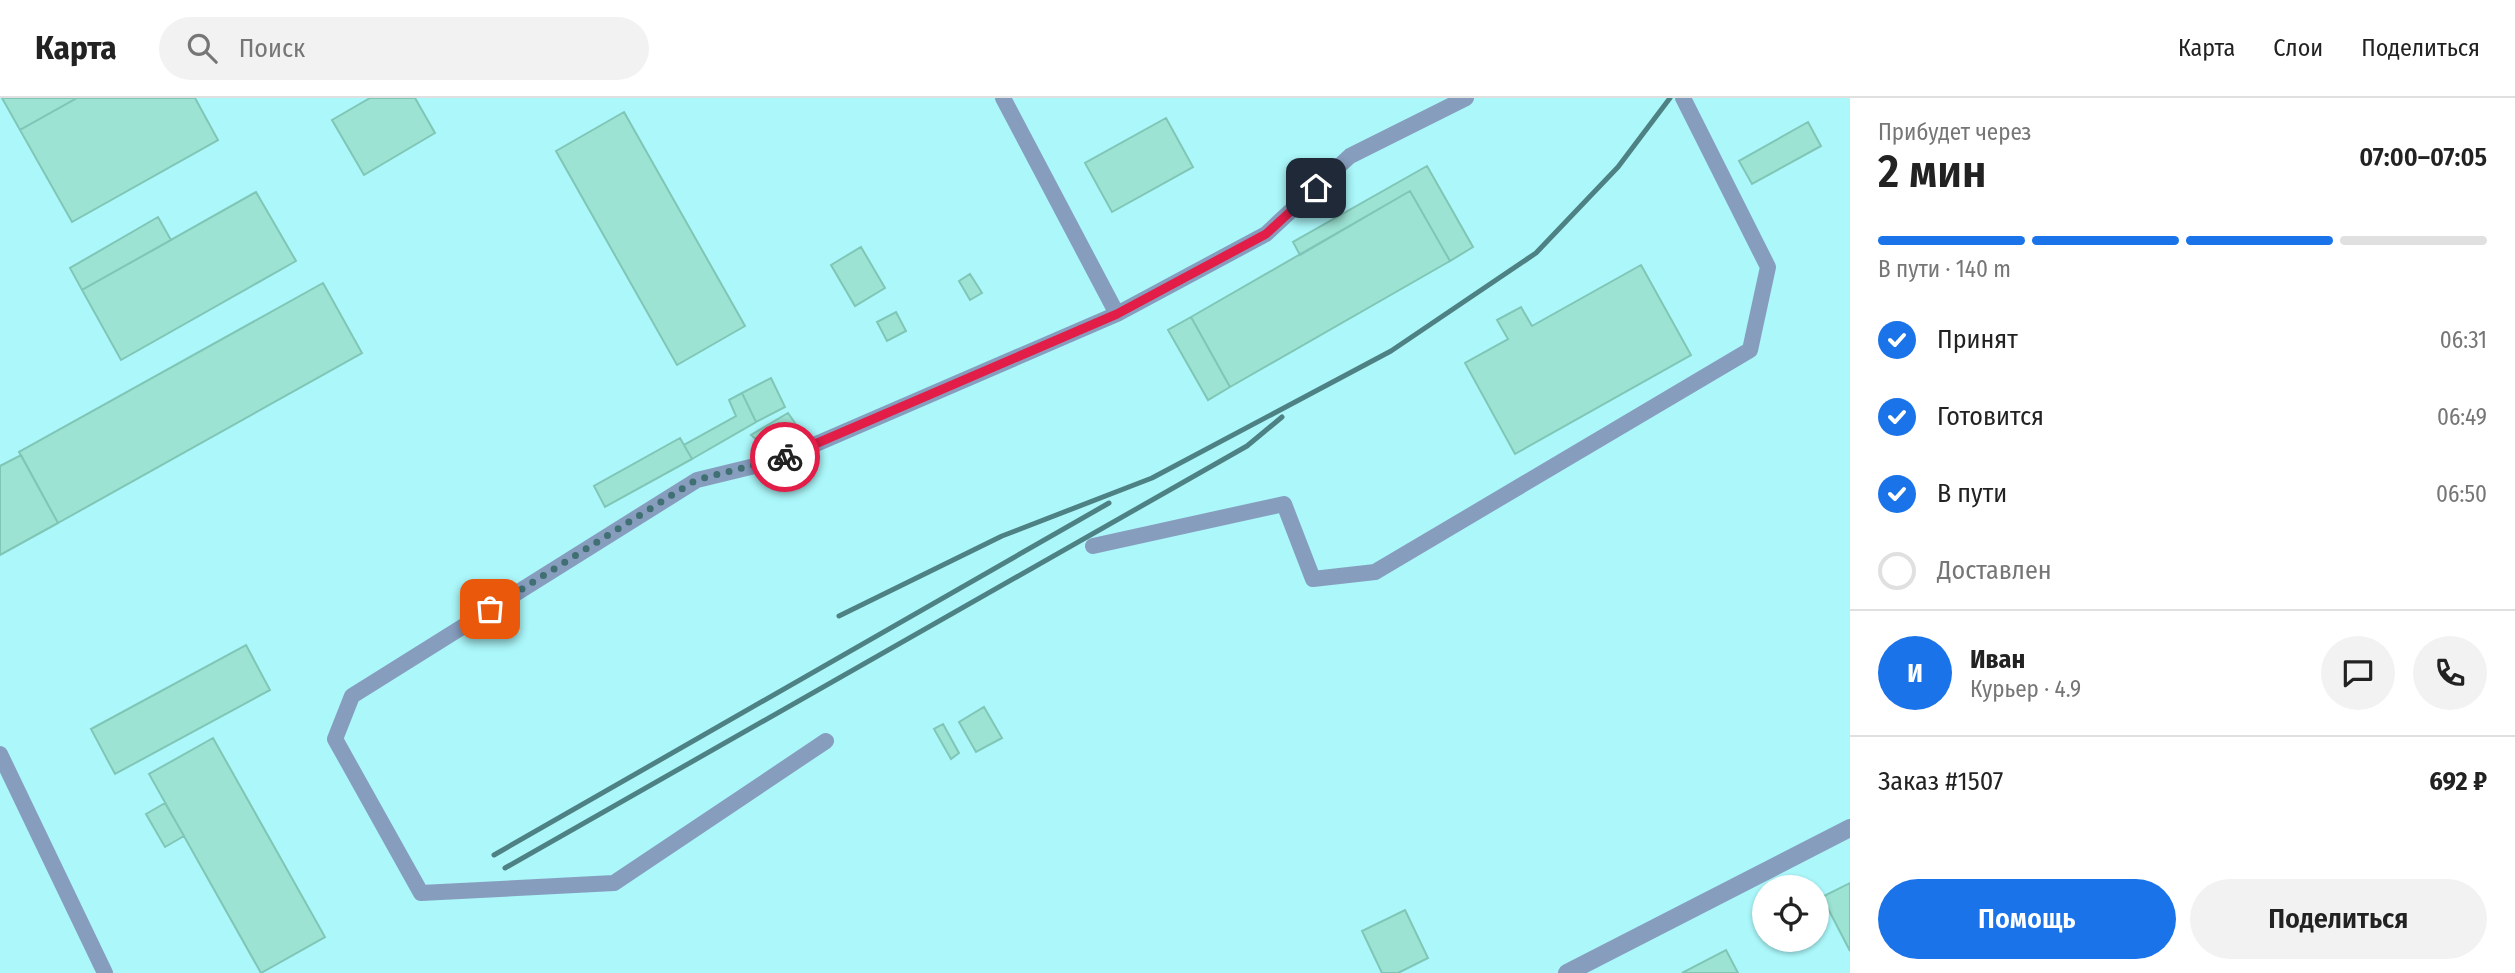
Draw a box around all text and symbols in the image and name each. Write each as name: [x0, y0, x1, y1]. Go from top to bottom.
search box: [159, 17, 649, 80]
text: Карта: [35, 28, 117, 68]
icon: search: [183, 29, 221, 67]
text: Поиск: [239, 33, 305, 64]
text: Карта: [2178, 34, 2235, 62]
text: Слои: [2273, 34, 2323, 62]
text: Поделиться: [2361, 34, 2480, 62]
text: Прибудет через: [1878, 118, 2031, 146]
text: 07:00–07:05: [2359, 142, 2487, 173]
text: 2 мин: [1878, 144, 1986, 199]
pin: [1286, 158, 1346, 218]
icon: home: [1297, 169, 1335, 207]
text: В пути · 140 m: [1878, 255, 2011, 283]
icon: check: [1878, 321, 1916, 359]
text: Принят: [1937, 324, 2018, 355]
text: 06:31: [2440, 326, 2487, 354]
icon: check: [1878, 398, 1916, 436]
text: Готовится: [1937, 401, 2044, 432]
text: 06:49: [2437, 403, 2487, 431]
courier: [750, 422, 820, 492]
icon: bike: [766, 438, 804, 476]
icon: check: [1878, 475, 1916, 513]
text: В пути: [1937, 478, 2007, 509]
text: 06:50: [2436, 480, 2487, 508]
text: Доставлен: [1937, 555, 2052, 586]
pin: [460, 579, 520, 639]
icon: bag: [471, 590, 509, 628]
button: chat: [2321, 636, 2395, 710]
button: phone: [2413, 636, 2487, 710]
text: Иван: [1970, 644, 2025, 675]
text: И: [1907, 658, 1923, 689]
text: Курьер · 4.9: [1970, 675, 2081, 703]
text: Заказ #1507: [1878, 766, 2003, 797]
text: 692 ₽: [2429, 766, 2487, 797]
map controls: [1752, 875, 1829, 952]
button: locate: [1752, 875, 1829, 952]
button: Помощь: [1878, 879, 2176, 959]
button: Поделиться: [2190, 879, 2487, 959]

